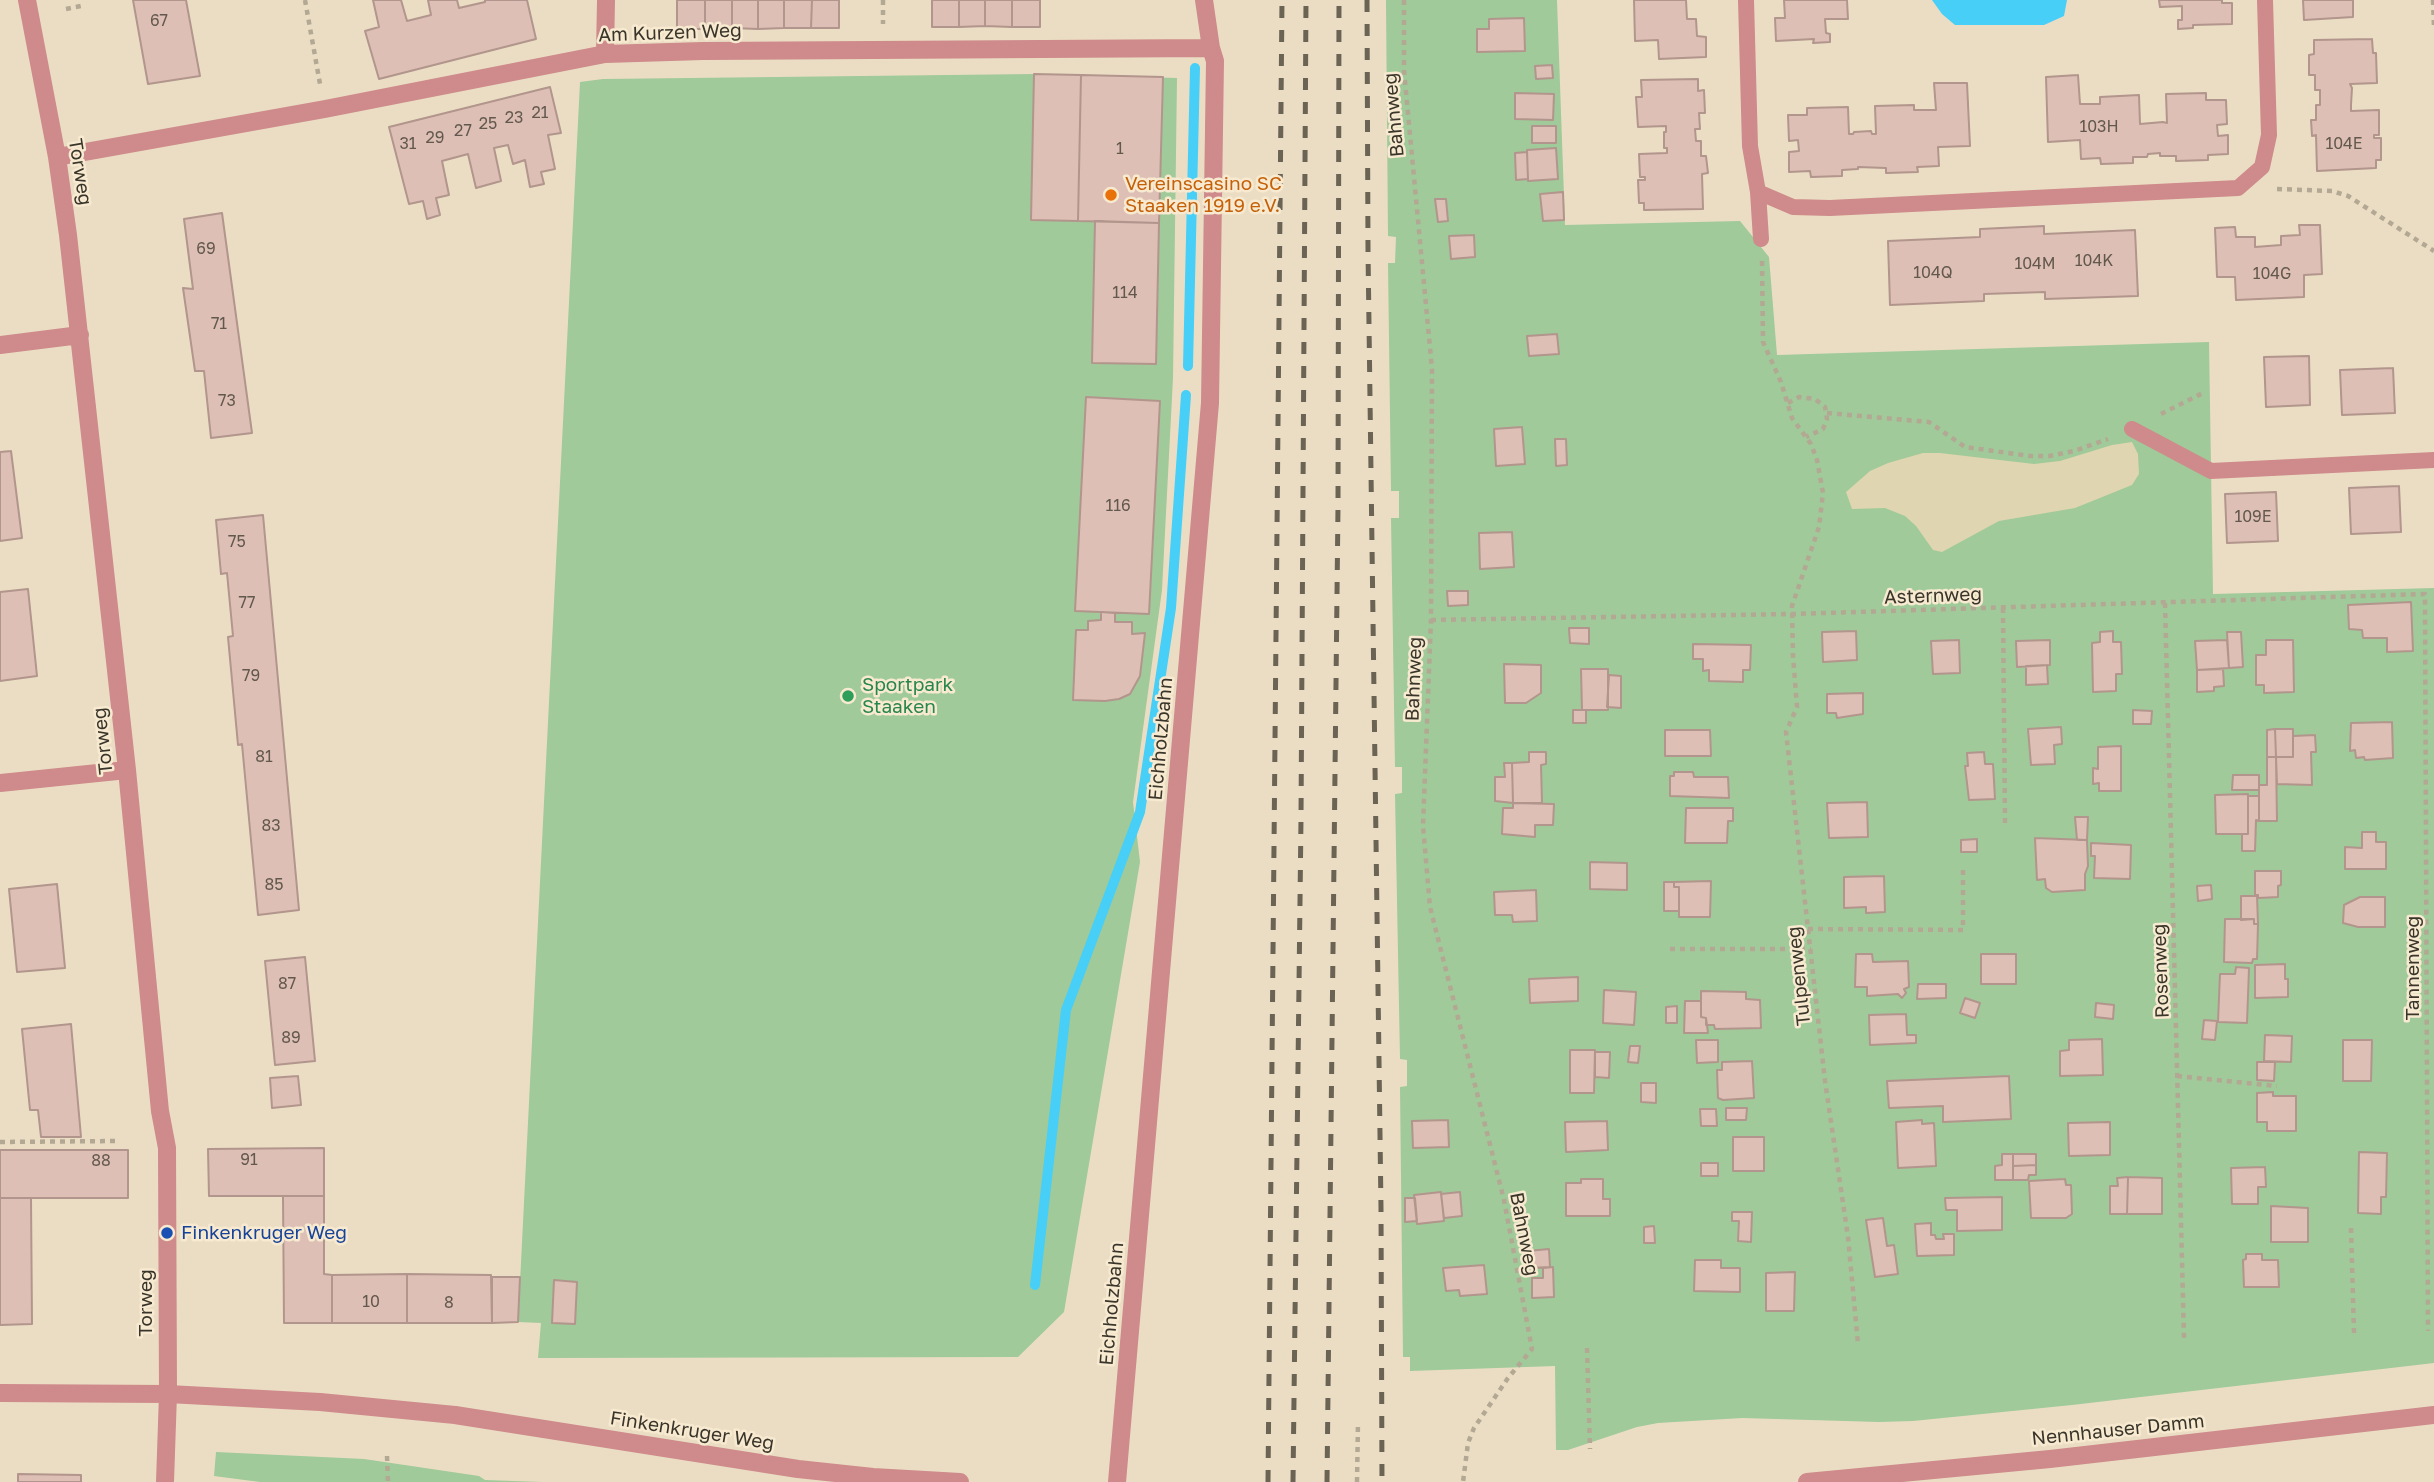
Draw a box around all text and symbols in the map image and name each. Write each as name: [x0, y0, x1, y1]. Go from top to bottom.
house number: 67: [150, 11, 168, 31]
street label: Am Kurzen Weg: [598, 19, 742, 47]
street label: Bahnweg: [1379, 72, 1409, 158]
house number: 21: [531, 103, 549, 123]
house number: 23: [505, 108, 523, 128]
house number: 25: [479, 114, 497, 134]
house number: 103H: [2079, 117, 2119, 137]
house number: 27: [454, 121, 472, 141]
house number: 29: [426, 128, 444, 148]
house number: 31: [399, 134, 417, 154]
house number: 104E: [2325, 134, 2363, 154]
street label: Torweg: [63, 137, 97, 207]
house number: 1: [1116, 139, 1124, 159]
place label: Vereinscasino SC Staaken 1919 e.V.: [1125, 173, 1282, 217]
marker: Vereinscasino SC Staaken 1919 e.V.: [1103, 187, 1119, 203]
house number: 69: [196, 239, 216, 259]
house number: 104K: [2075, 251, 2113, 271]
house number: 104M: [2014, 254, 2056, 274]
house number: 104Q: [1913, 263, 1953, 283]
house number: 104G: [2253, 264, 2291, 284]
house number: 114: [1112, 283, 1138, 303]
house number: 71: [211, 314, 227, 334]
house number: 73: [218, 391, 236, 411]
house number: 116: [1105, 496, 1131, 516]
house number: 109E: [2234, 507, 2272, 527]
house number: 75: [228, 532, 246, 552]
street label: Asternweg: [1884, 583, 1982, 609]
house number: 77: [239, 593, 255, 613]
street label: Bahnweg: [1401, 636, 1427, 722]
house number: 79: [242, 666, 260, 686]
place label: Sportpark Staaken: [862, 674, 953, 718]
street label: Eichholzbahn: [1144, 676, 1178, 802]
marker: Sportpark Staaken: [840, 688, 856, 704]
street label: Torweg: [88, 706, 118, 776]
house number: 81: [255, 747, 273, 767]
house number: 83: [261, 816, 281, 836]
house number: 85: [264, 875, 284, 895]
street label: Tannenweg: [2402, 916, 2424, 1020]
street label: Rosenweg: [2148, 923, 2174, 1019]
street label: Tulpenweg: [1782, 925, 1816, 1027]
house number: 87: [278, 974, 296, 994]
house number: 89: [281, 1028, 301, 1048]
house number: 91: [240, 1150, 258, 1170]
house number: 88: [91, 1151, 111, 1171]
street label: Bahnweg: [1505, 1190, 1543, 1278]
place label: Finkenkruger Weg: [181, 1222, 347, 1244]
marker: Finkenkruger Weg: [159, 1225, 175, 1241]
street label: Eichholzbahn: [1095, 1241, 1129, 1367]
street label: Torweg: [135, 1269, 157, 1337]
house number: 10: [362, 1292, 380, 1312]
house number: 8: [444, 1293, 454, 1313]
street label: Finkenkruger Weg: [608, 1407, 776, 1455]
street label: Nennhauser Damm: [2030, 1410, 2206, 1450]

